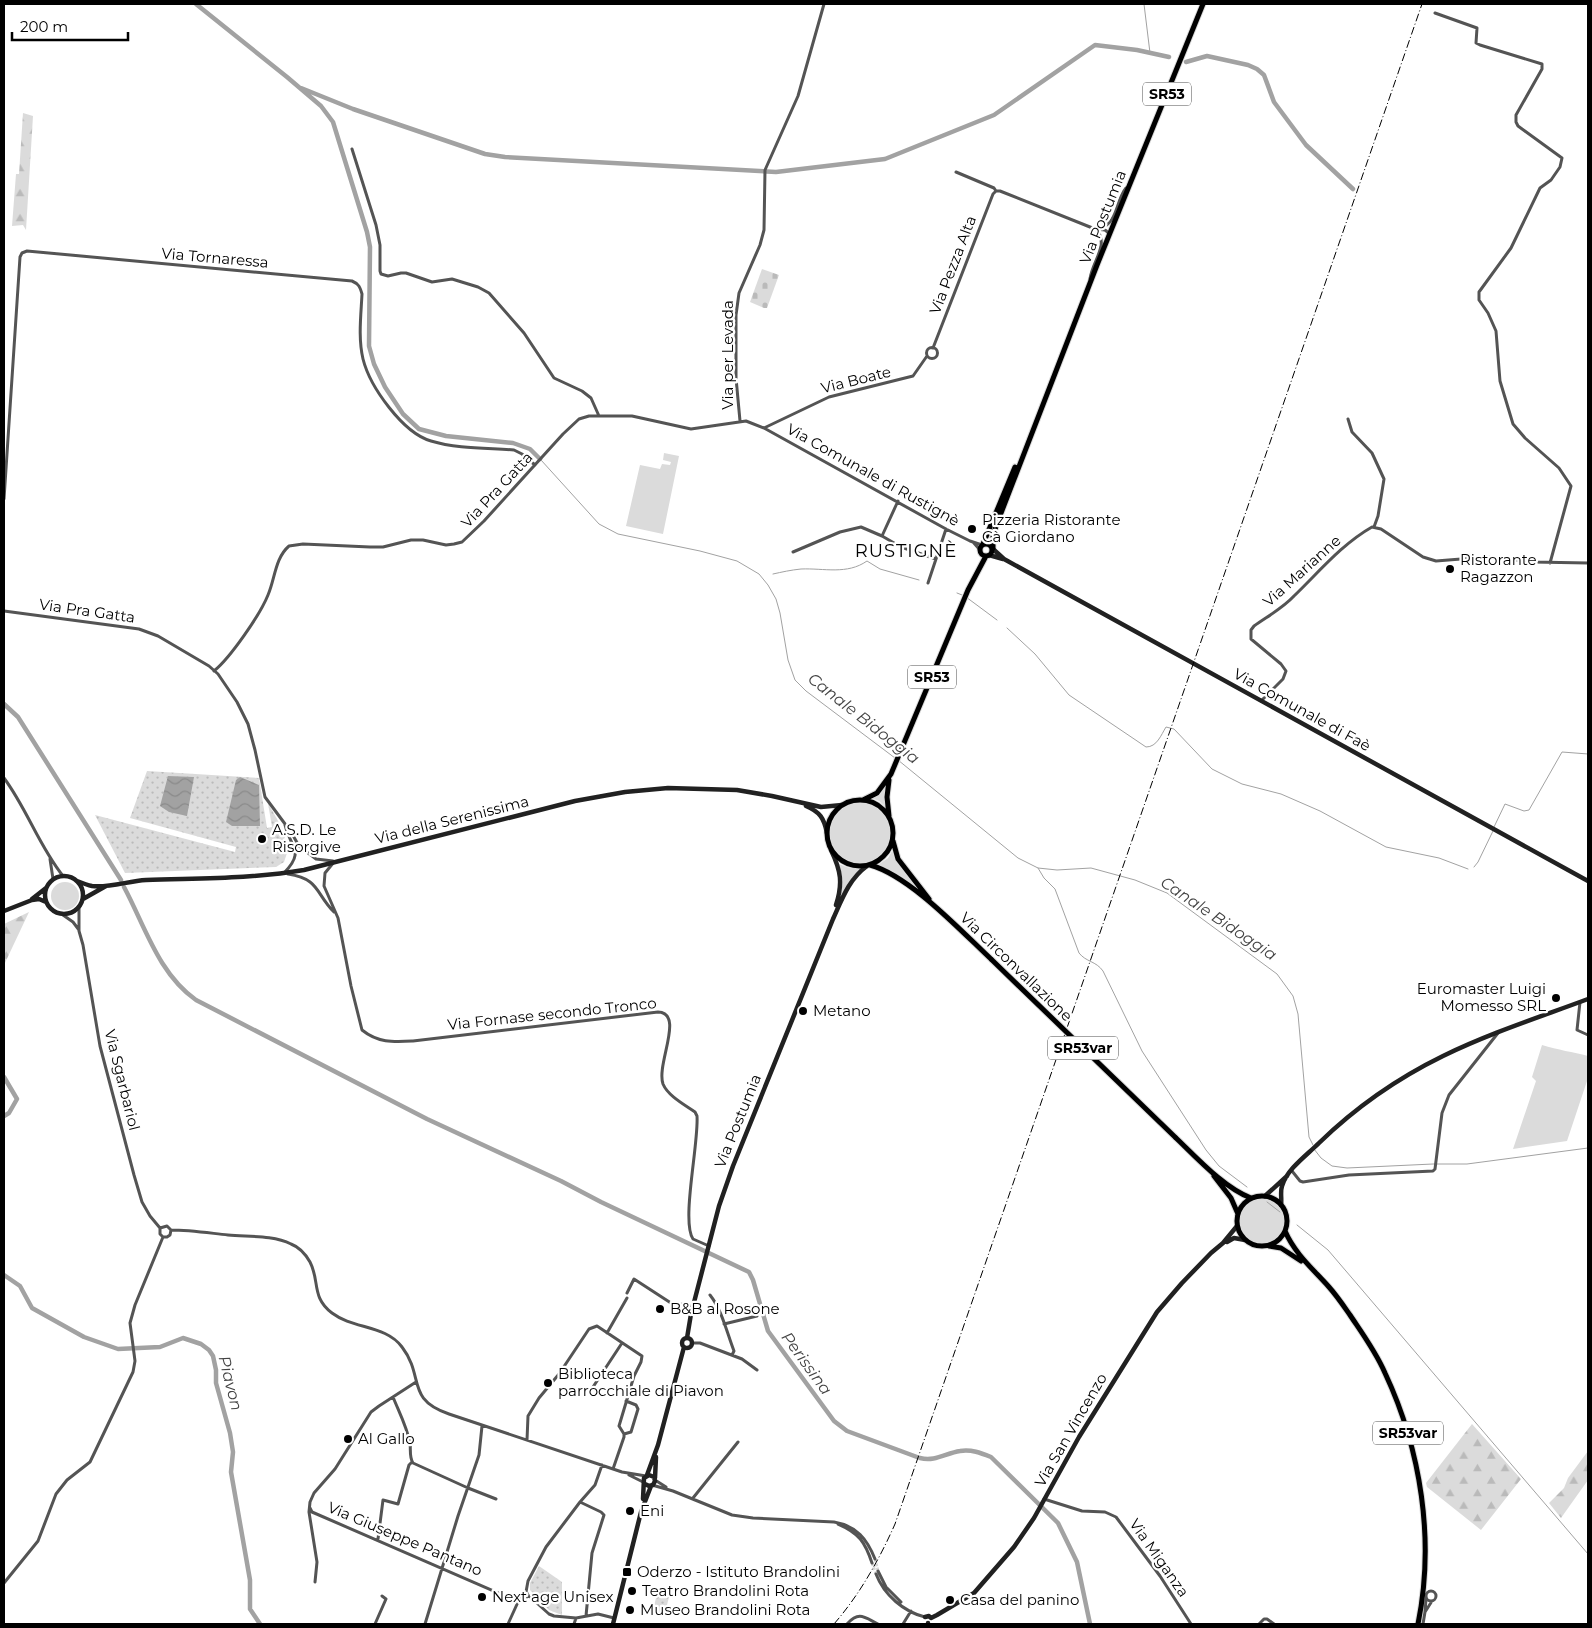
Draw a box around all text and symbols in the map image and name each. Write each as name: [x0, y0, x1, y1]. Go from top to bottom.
scale bar: [12, 10, 129, 42]
text: 200 m: [20, 17, 68, 36]
road number: SR53: [1143, 82, 1191, 106]
street label: Via Postumia: [1075, 167, 1130, 266]
street label: Via Pezza Alta: [925, 213, 980, 317]
street label: Via Tornaressa: [161, 243, 269, 272]
street label: Via per Levada: [718, 300, 737, 410]
street label: Via Boate: [819, 362, 893, 397]
street label: Via Comunale di Rustignè: [783, 419, 963, 530]
street label: Via Pra Gatta: [457, 448, 537, 531]
place label: Pizzeria Ristorante Cà Giordano: [982, 510, 1120, 546]
marker: Pizzeria Ristorante Cà Giordano: [966, 523, 978, 535]
street label: Via Marianne: [1259, 531, 1345, 611]
district label: RUSTIGNÈ: [855, 540, 957, 562]
place label: Ristorante Ragazzon: [1460, 550, 1537, 586]
marker: Ristorante Ragazzon: [1444, 563, 1456, 575]
street label: Via Pra Gatta: [38, 594, 136, 627]
street label: Via Comunale di Faè: [1230, 664, 1374, 755]
road number: SR53: [908, 666, 956, 689]
water label: Canale Bidoggia: [804, 669, 923, 768]
street label: Via della Serenissima: [373, 791, 531, 848]
place label: A.S.D. Le Risorgive: [272, 820, 341, 856]
marker: A.S.D. Le Risorgive: [256, 833, 268, 845]
water label: Canale Bidoggia: [1157, 872, 1281, 964]
street label: Via Circonvallazione: [956, 908, 1077, 1025]
place label: Euromaster Luigi Momesso SRL: [1417, 979, 1546, 1015]
marker: Euromaster Luigi Momesso SRL: [1550, 992, 1562, 1004]
street label: Via Fornase secondo Tronco: [446, 993, 657, 1034]
place label: Metano: [813, 1001, 871, 1020]
marker: Metano: [797, 1005, 809, 1017]
street label: Via Sgarbariol: [101, 1027, 144, 1132]
road number: SR53var: [1048, 1036, 1118, 1060]
street label: Via Postumia: [710, 1071, 765, 1170]
place label: B&B al Rosone: [670, 1299, 780, 1318]
marker: B&B al Rosone: [654, 1303, 666, 1315]
water label: Perissina: [777, 1328, 836, 1399]
water label: Piavon: [215, 1354, 246, 1413]
place label: Biblioteca parrocchiale di Piavon: [558, 1364, 724, 1400]
street label: Via San Vincenzo: [1030, 1370, 1111, 1490]
marker: Biblioteca parrocchiale di Piavon: [542, 1377, 554, 1389]
road number: SR53var: [1373, 1422, 1443, 1445]
place label: Al Gallo: [358, 1429, 415, 1448]
marker: Al Gallo: [342, 1433, 354, 1445]
street label: Via Giuseppe Pantano: [325, 1497, 485, 1580]
place label: Eni: [640, 1501, 664, 1520]
marker: Eni: [624, 1505, 636, 1517]
street label: Via Miganza: [1125, 1515, 1193, 1601]
place label: Oderzo - Istituto Brandolini: [637, 1562, 840, 1581]
marker: Oderzo - Istituto Brandolini: [621, 1566, 633, 1578]
place label: Teatro Brandolini Rota: [642, 1581, 809, 1600]
marker: Teatro Brandolini Rota: [626, 1585, 638, 1597]
place label: Next age Unisex: [492, 1587, 613, 1606]
place label: Casa del panino: [960, 1590, 1079, 1609]
marker: Next age Unisex: [476, 1591, 488, 1603]
marker: Casa del panino: [944, 1594, 956, 1606]
place label: Museo Brandolini Rota: [640, 1600, 810, 1619]
marker: Museo Brandolini Rota: [624, 1604, 636, 1616]

